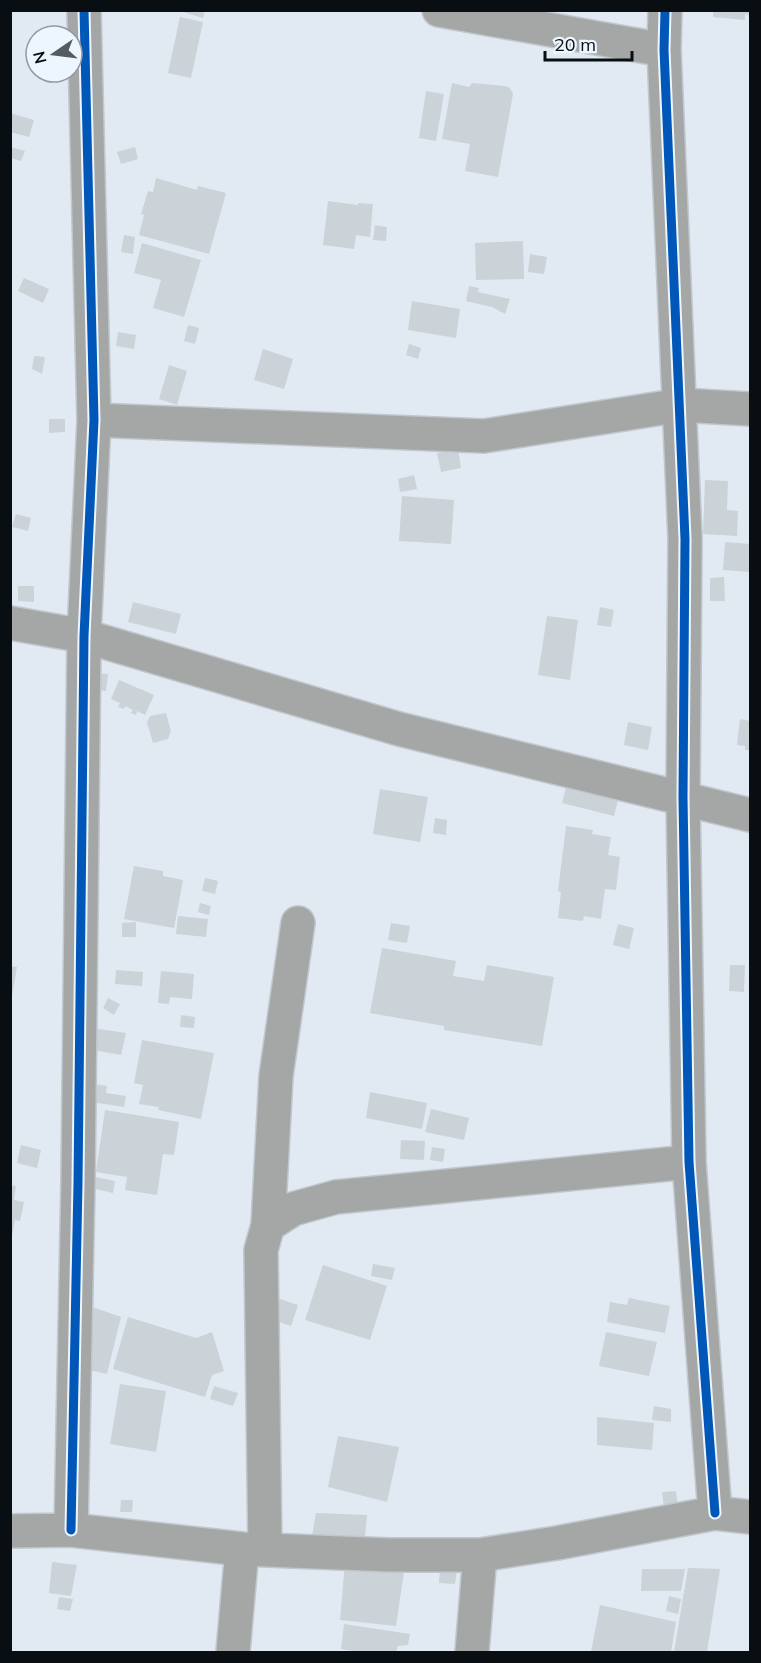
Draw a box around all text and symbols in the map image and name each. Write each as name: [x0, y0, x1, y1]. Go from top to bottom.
north arrow: [24, 24, 84, 84]
scale bar: [545, 24, 632, 62]
text: 20 m: [554, 33, 596, 56]
text: N: [28, 49, 51, 66]

